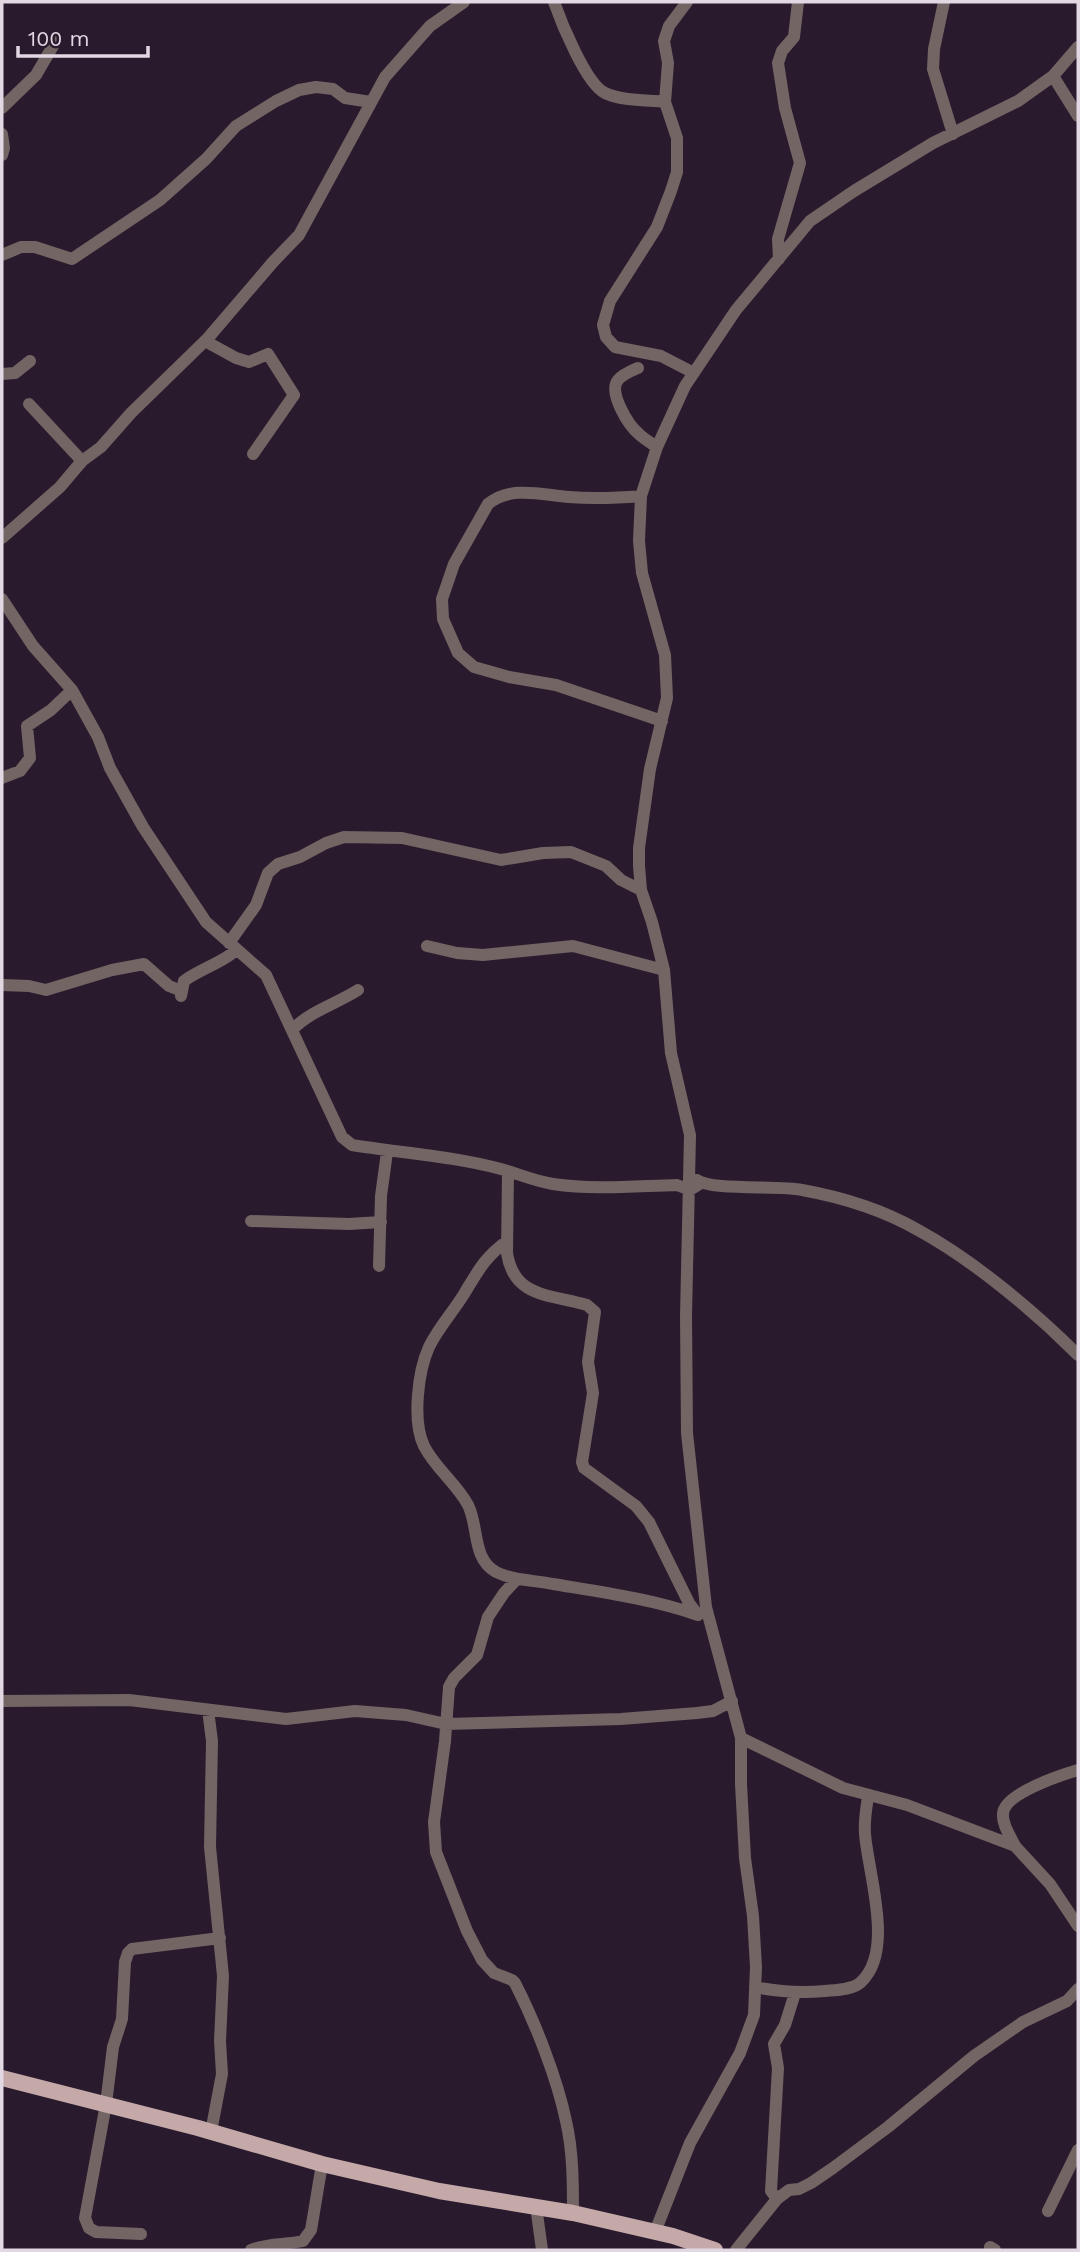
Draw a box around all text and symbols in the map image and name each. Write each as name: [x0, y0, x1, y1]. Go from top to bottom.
scale bar: [18, 14, 147, 58]
text: 100 m: [28, 26, 90, 51]

